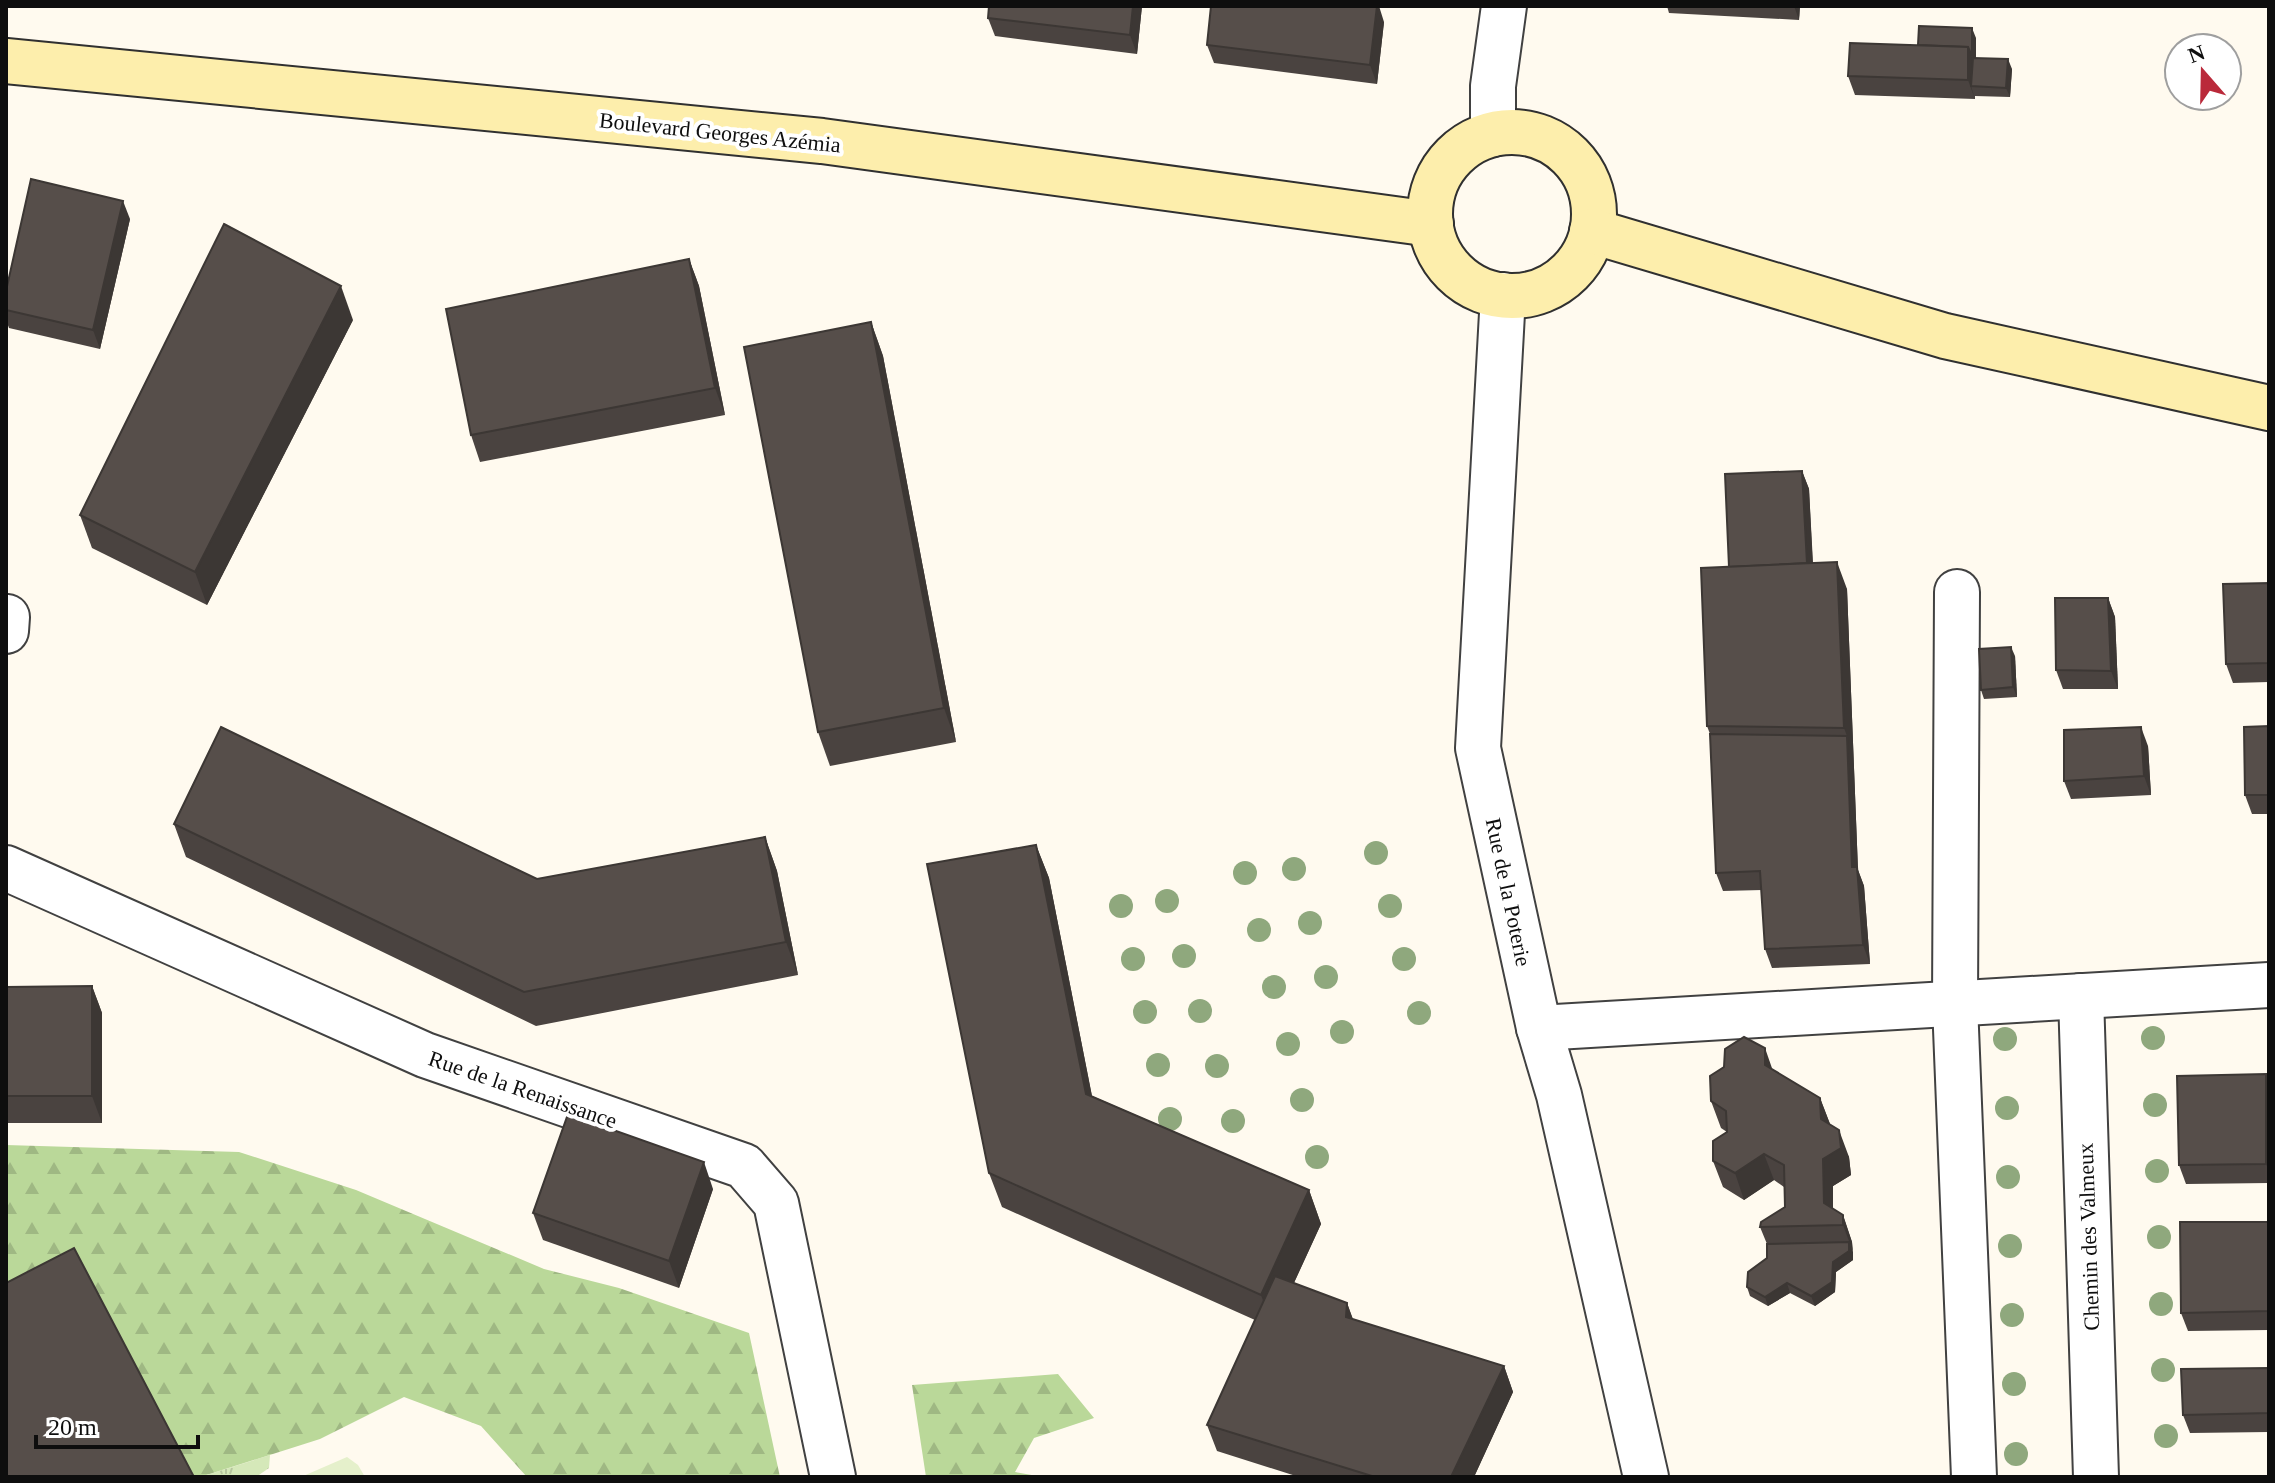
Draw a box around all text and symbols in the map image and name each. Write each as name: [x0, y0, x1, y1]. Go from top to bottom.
north arrow: [2163, 32, 2243, 112]
text: N: [2185, 39, 2208, 68]
street label: Boulevard Georges Azémia: [598, 107, 842, 158]
street label: Rue de la Poterie: [1481, 816, 1536, 969]
street label: Rue de la Renaissance: [425, 1046, 620, 1133]
street label: Chemin des Valmeux: [2073, 1143, 2104, 1331]
scale bar: [36, 1399, 198, 1449]
text: 20 m: [48, 1414, 97, 1440]

